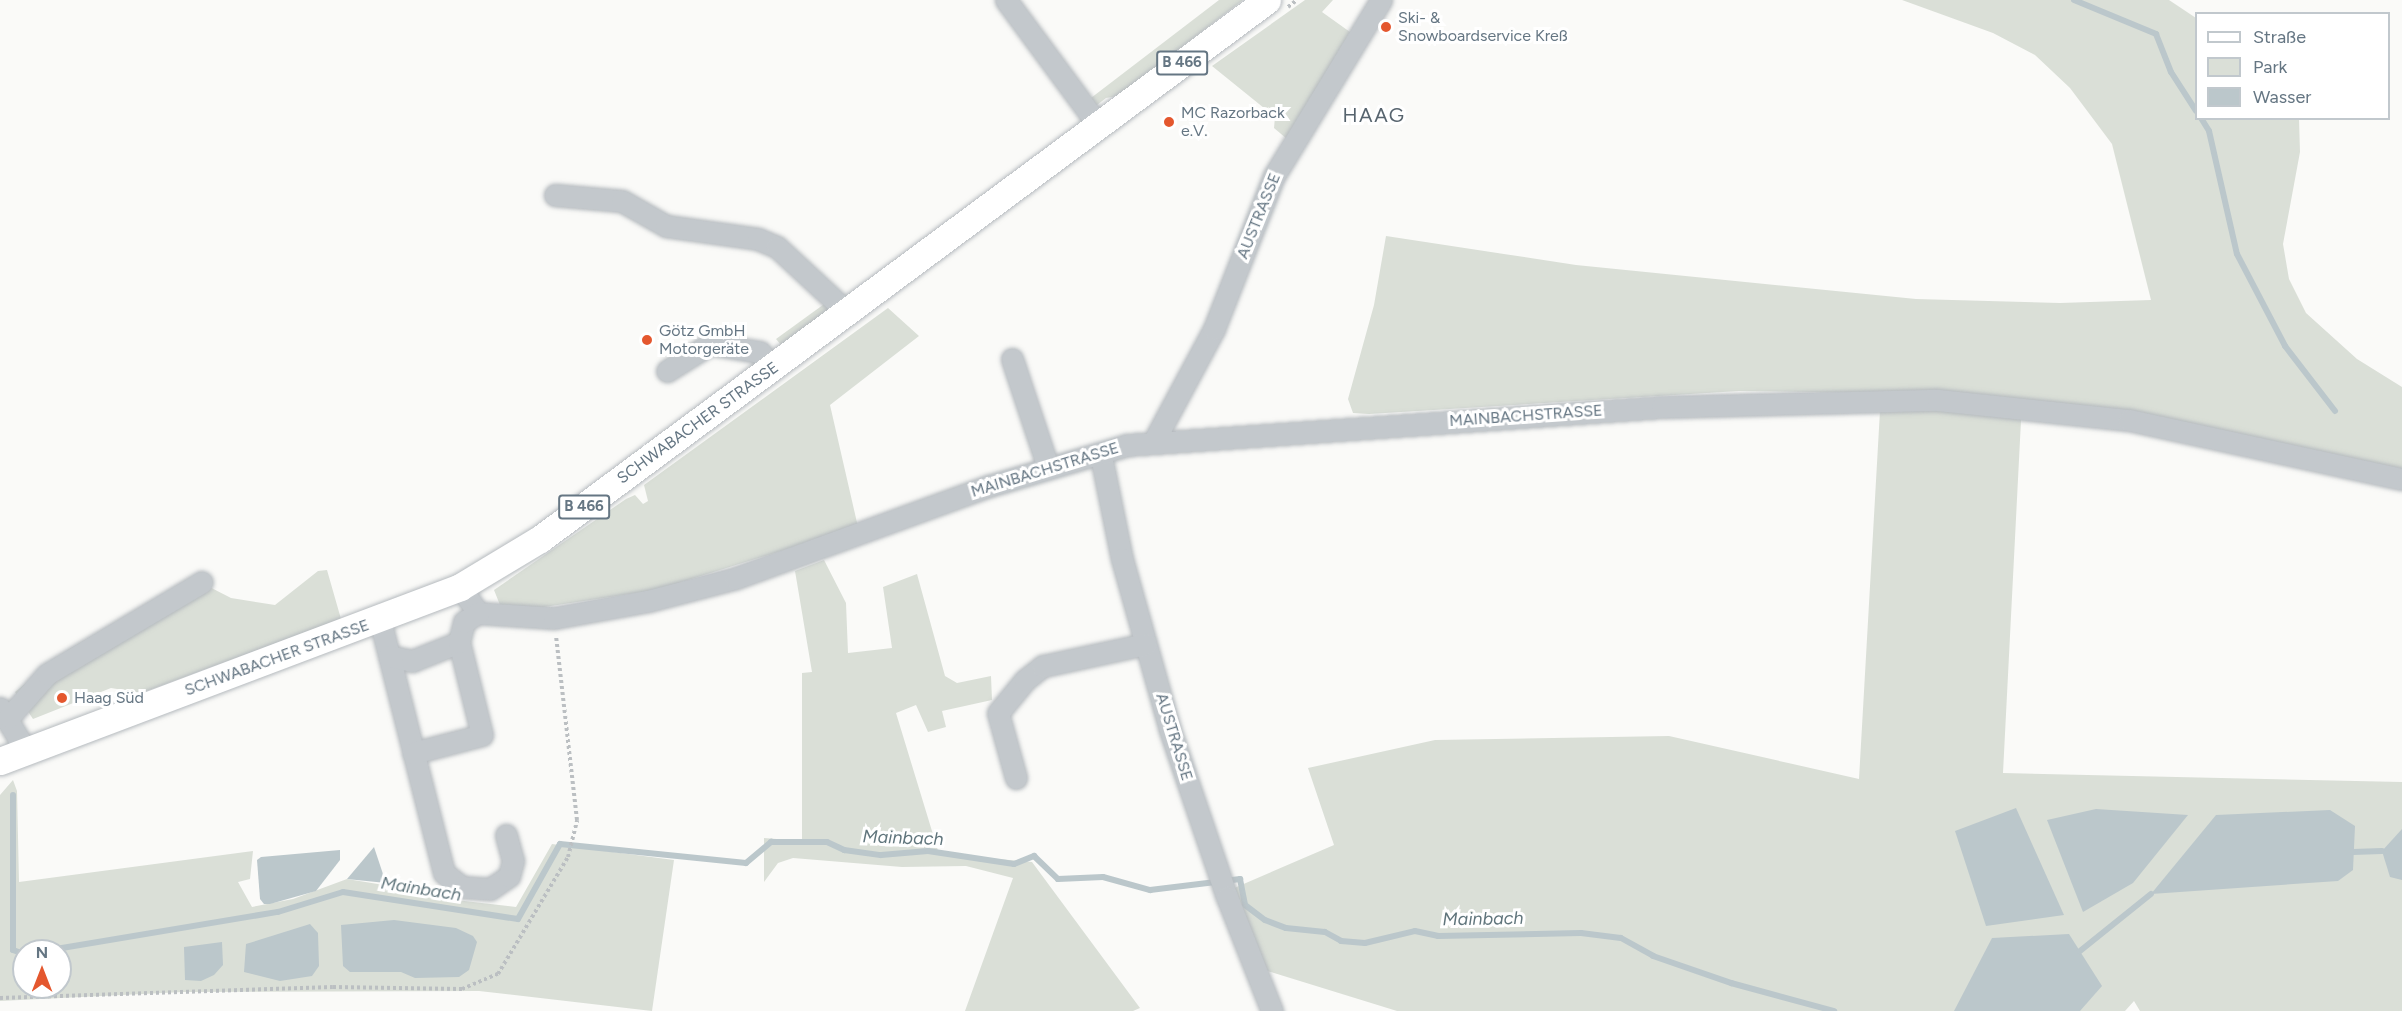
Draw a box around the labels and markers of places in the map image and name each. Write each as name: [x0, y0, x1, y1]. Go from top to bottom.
place label: Ski- & Snowboardservice Kreß: [1398, 8, 1568, 46]
marker: Ski- & Snowboardservice Kreß: [1379, 20, 1393, 34]
place label: MC Razorback e.V.: [1181, 103, 1285, 141]
marker: MC Razorback e.V.: [1162, 115, 1176, 129]
place label: Götz GmbH Motorgeräte: [659, 321, 749, 359]
marker: Götz GmbH Motorgeräte: [640, 333, 654, 347]
place label: Haag Süd: [74, 688, 144, 708]
marker: Haag Süd: [55, 691, 69, 705]

